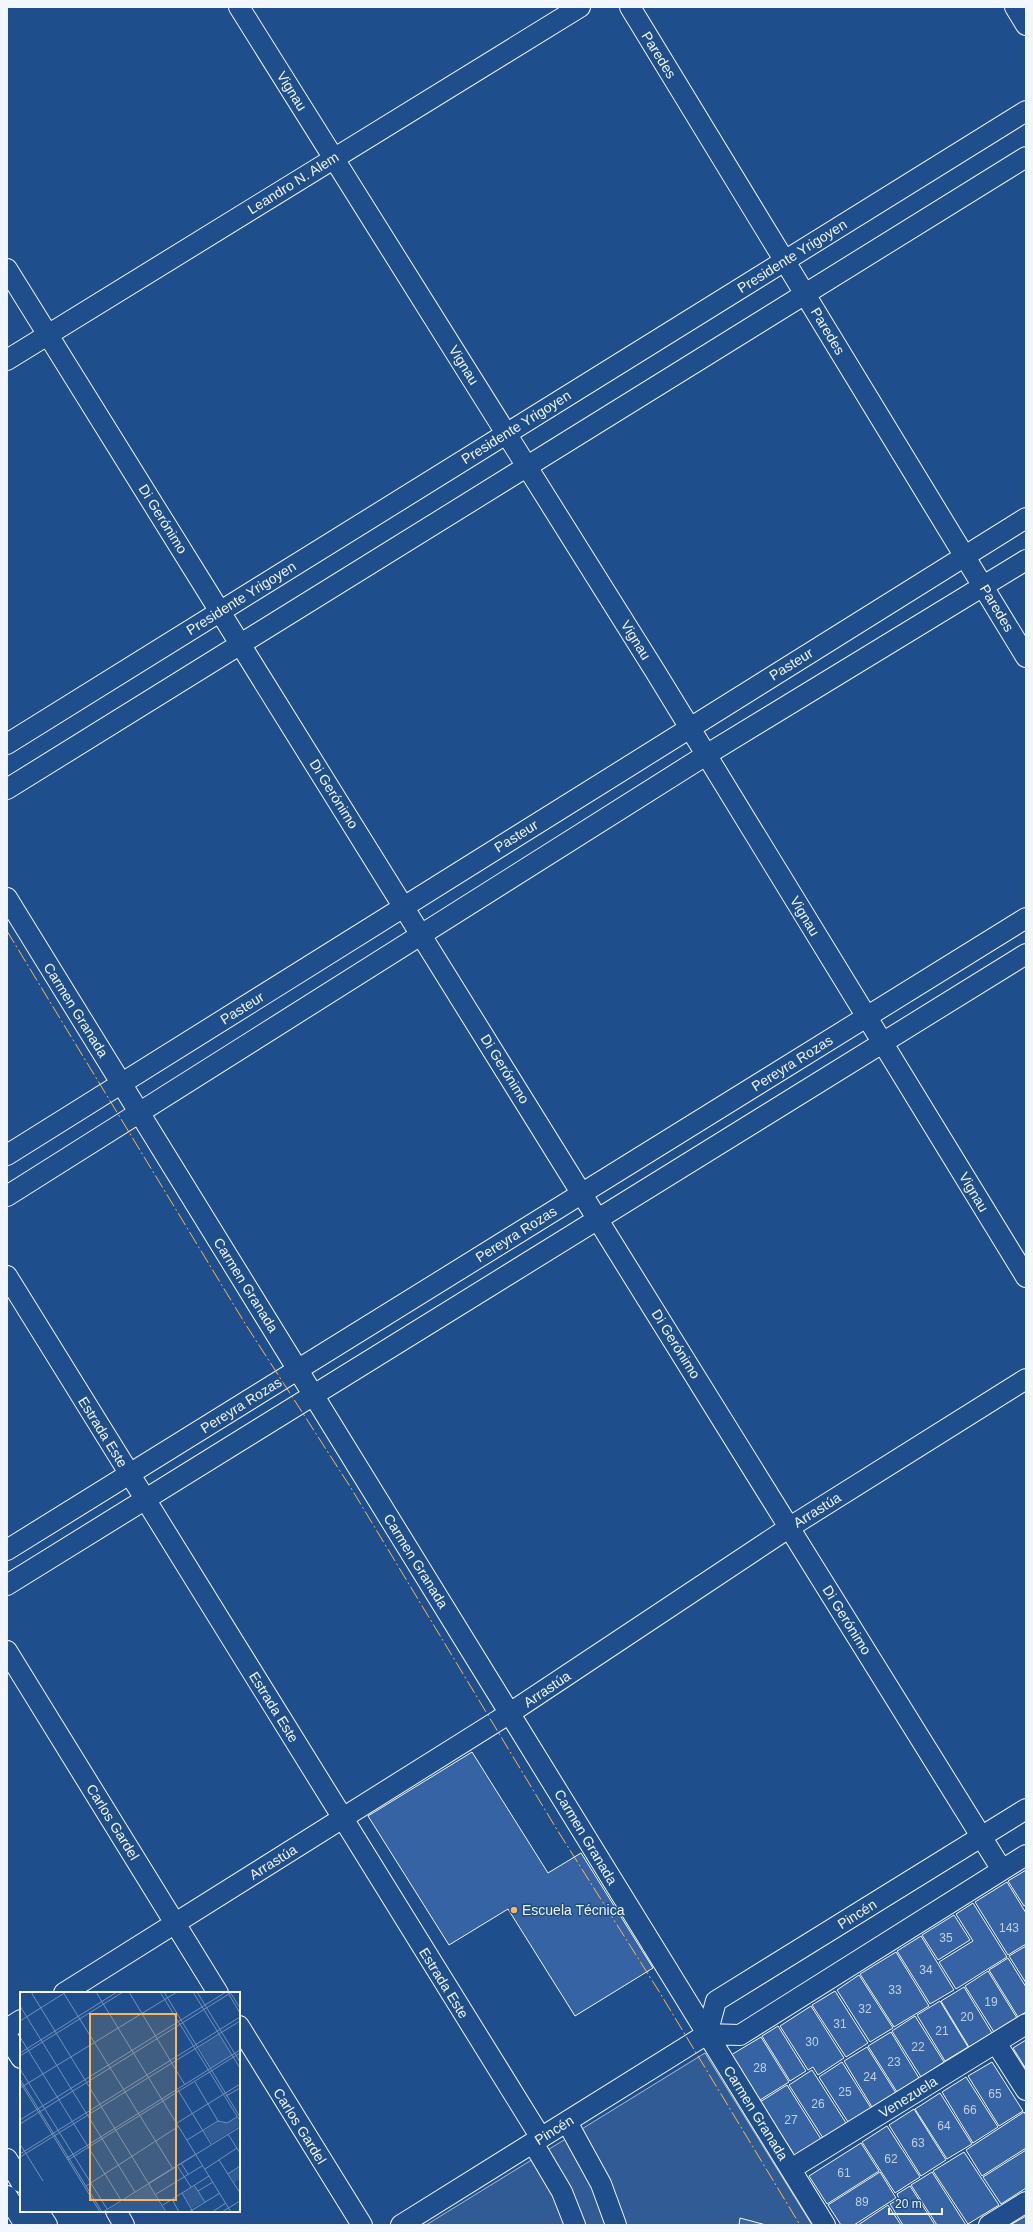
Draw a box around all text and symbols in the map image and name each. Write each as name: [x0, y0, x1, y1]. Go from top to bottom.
street label: Paredes: [638, 29, 680, 81]
street label: Vignau: [274, 68, 310, 114]
street label: Leandro N. Alem: [245, 149, 341, 217]
street label: Presidente Yrigoyen: [734, 216, 850, 296]
street label: Paredes: [808, 305, 848, 357]
street label: Vignau: [446, 342, 482, 388]
street label: Presidente Yrigoyen: [458, 387, 574, 467]
street label: Di Gerónimo: [135, 481, 191, 557]
street label: Presidente Yrigoyen: [183, 558, 299, 638]
street label: Paredes: [977, 582, 1017, 634]
street label: Vignau: [618, 617, 654, 663]
street label: Pasteur: [766, 644, 816, 684]
street label: Di Gerónimo: [306, 756, 362, 832]
street label: Pasteur: [491, 816, 541, 856]
street label: Vignau: [787, 893, 823, 939]
street label: Carmen Granada: [41, 960, 112, 1060]
street label: Pasteur: [217, 988, 267, 1028]
street label: Di Gerónimo: [477, 1031, 533, 1107]
street label: Pereyra Rozas: [748, 1032, 836, 1094]
street label: Vignau: [956, 1169, 992, 1215]
street label: Pereyra Rozas: [472, 1203, 560, 1265]
street label: Carmen Granada: [211, 1235, 282, 1335]
street label: Di Gerónimo: [648, 1306, 704, 1382]
street label: Pereyra Rozas: [197, 1374, 285, 1436]
street label: Estrada Este: [75, 1394, 131, 1470]
street label: Arrastúa: [790, 1489, 844, 1531]
street label: Carmen Granada: [381, 1511, 452, 1611]
street label: Di Gerónimo: [819, 1582, 875, 1658]
street label: Arrastúa: [521, 1667, 574, 1710]
street label: Estrada Este: [246, 1669, 302, 1745]
street label: Carlos Gardel: [83, 1781, 143, 1863]
street label: Carmen Granada: [551, 1787, 621, 1888]
street label: Arrastúa: [246, 1841, 300, 1883]
street label: Pincén: [835, 1896, 879, 1932]
place label: Escuela Técnica: [522, 1902, 625, 1918]
marker: Escuela Técnica: [509, 1905, 519, 1915]
house number: 143: [999, 1921, 1019, 1935]
house number: 35: [939, 1931, 953, 1945]
street label: Estrada Este: [416, 1945, 472, 2021]
house number: 34: [919, 1963, 933, 1977]
house number: 33: [888, 1983, 902, 1997]
inset map: [20, 1992, 240, 2212]
house number: 19: [984, 1995, 998, 2009]
house number: 32: [858, 2002, 872, 2016]
house number: 20: [960, 2010, 974, 2024]
house number: 31: [833, 2017, 847, 2031]
house number: 21: [935, 2024, 949, 2038]
house number: 30: [805, 2035, 819, 2049]
house number: 22: [911, 2040, 925, 2054]
house number: 23: [887, 2055, 901, 2069]
house number: 28: [753, 2061, 767, 2075]
street label: Carmen Granada: [721, 2063, 792, 2163]
house number: 24: [863, 2070, 877, 2084]
street label: Venezuela: [876, 2073, 940, 2121]
street label: Carlos Gardel: [270, 2085, 330, 2167]
house number: 25: [838, 2085, 852, 2099]
house number: 65: [988, 2087, 1002, 2101]
house number: 26: [811, 2097, 825, 2111]
house number: 66: [963, 2103, 977, 2117]
street label: Pincén: [532, 2112, 576, 2148]
house number: 27: [784, 2113, 798, 2127]
house number: 64: [937, 2119, 951, 2133]
house number: 63: [911, 2136, 925, 2150]
house number: 62: [884, 2152, 898, 2166]
house number: 61: [837, 2166, 851, 2180]
scale bar: [889, 2190, 942, 2216]
house number: 89: [855, 2195, 869, 2209]
text: 20 m: [895, 2197, 922, 2211]

